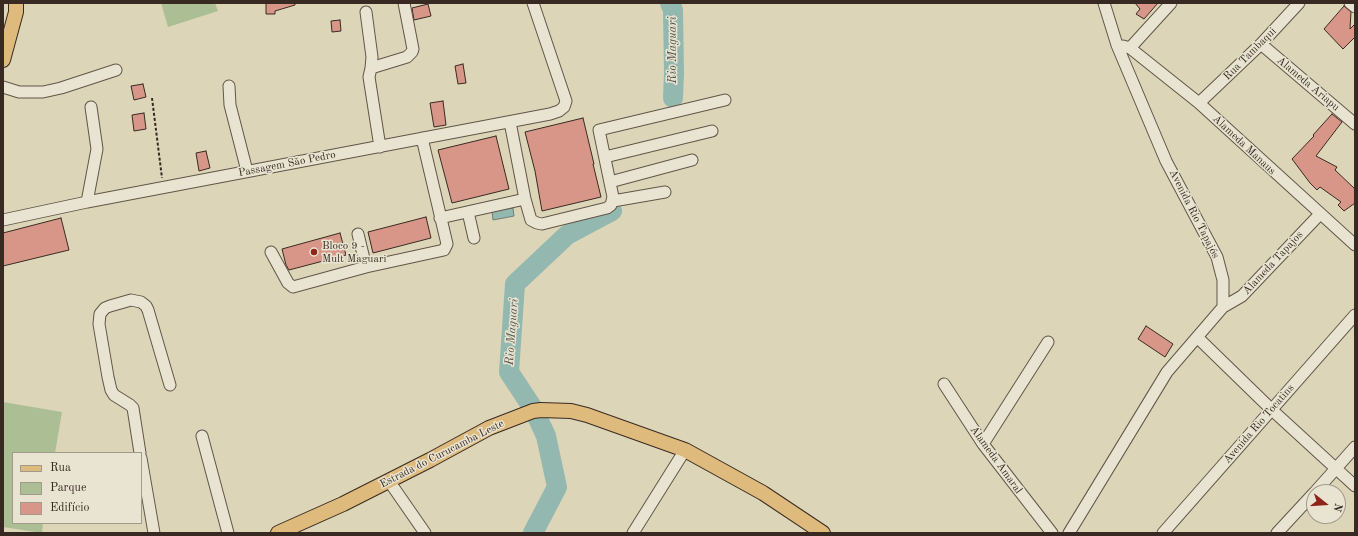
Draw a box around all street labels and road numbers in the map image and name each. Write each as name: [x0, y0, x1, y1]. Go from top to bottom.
street label: Rua Tambaqui: [1221, 25, 1279, 83]
street label: Alameda Ariapu: [1274, 54, 1342, 114]
street label: Alameda Manaus: [1210, 112, 1278, 178]
street label: Passagem São Pedro: [237, 148, 337, 180]
street label: Avenida Rio Tapajós: [1166, 167, 1222, 261]
street label: Alameda Tapajos: [1240, 228, 1306, 298]
street label: Avenida Rio Tocatins: [1221, 382, 1297, 466]
street label: Estrada do Curucamba Leste: [378, 417, 506, 491]
street label: Alameda Amaral: [967, 424, 1025, 496]

